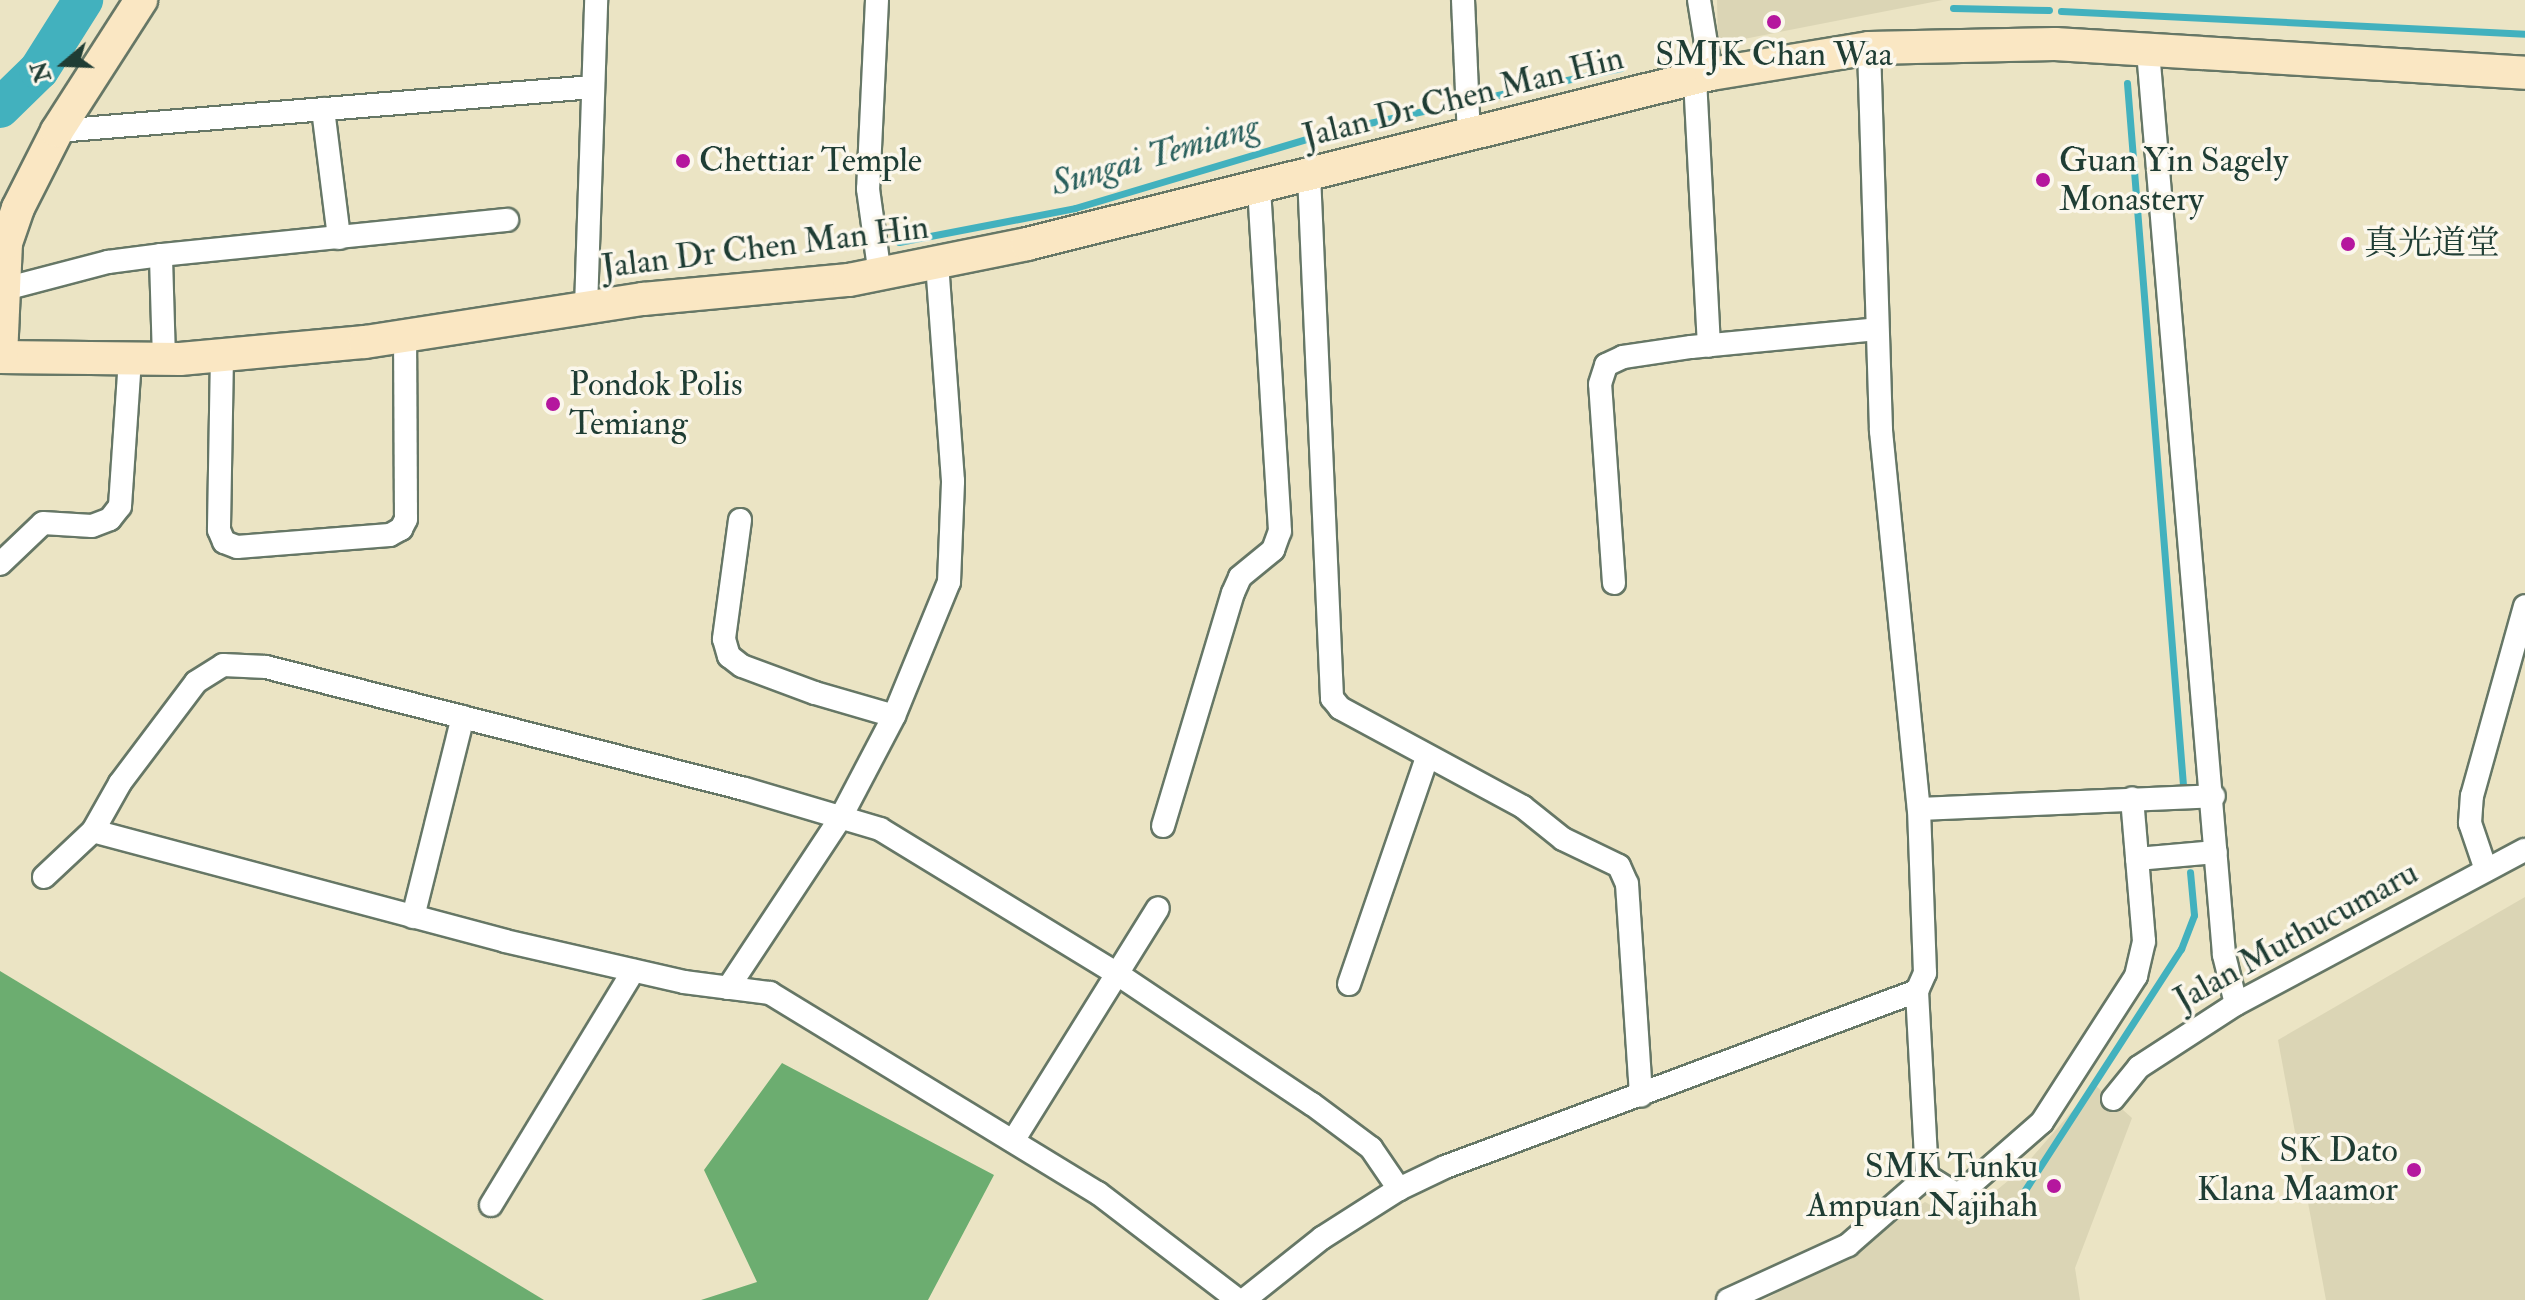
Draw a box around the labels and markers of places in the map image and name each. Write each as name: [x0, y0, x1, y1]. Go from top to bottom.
marker: SMJK Chan Waa: [1765, 13, 1783, 31]
place label: SMJK Chan Waa: [1655, 35, 1893, 75]
place label: Guan Yin Sagely Monastery: [2059, 140, 2288, 220]
place label: Chettiar Temple: [699, 141, 922, 181]
marker: Chettiar Temple: [674, 152, 692, 170]
marker: Guan Yin Sagely Monastery: [2034, 171, 2052, 189]
place label: 真光道堂: [2364, 224, 2500, 264]
marker: 真光道堂: [2339, 235, 2357, 253]
place label: Pondok Polis Temiang: [569, 364, 743, 444]
marker: Pondok Polis Temiang: [544, 395, 562, 413]
place label: SK Dato Klana Maamor: [2197, 1130, 2398, 1210]
place label: SMK Tunku Ampuan Najihah: [1807, 1146, 2038, 1226]
marker: SK Dato Klana Maamor: [2405, 1161, 2423, 1179]
marker: SMK Tunku Ampuan Najihah: [2045, 1177, 2063, 1195]

